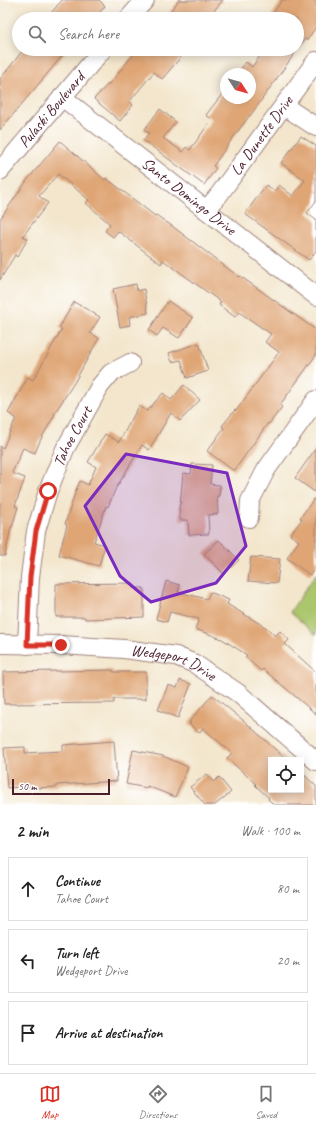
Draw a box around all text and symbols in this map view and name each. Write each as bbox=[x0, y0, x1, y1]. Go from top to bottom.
search box bbox=[12, 12, 304, 56]
icon: search bbox=[26, 23, 48, 45]
text: Search here bbox=[58, 25, 119, 44]
street label: Pulaski Boulevard bbox=[14, 66, 91, 152]
north arrow bbox=[220, 68, 256, 104]
street label: La Dunette Drive bbox=[226, 90, 298, 179]
street label: Santo Domingo Drive bbox=[138, 153, 241, 241]
street label: Tahoe Court bbox=[49, 401, 97, 470]
route start bbox=[39, 482, 57, 500]
route end bbox=[52, 636, 70, 654]
street label: Wedgeport Drive bbox=[130, 640, 222, 686]
map controls bbox=[268, 757, 304, 793]
button: locate bbox=[268, 757, 304, 793]
scale bar bbox=[12, 777, 110, 796]
text: 50 m bbox=[18, 779, 37, 793]
text: 2 min bbox=[16, 821, 49, 842]
text: Walk · 100 m bbox=[241, 823, 300, 839]
text: Continue bbox=[55, 872, 100, 891]
icon: ahead bbox=[17, 878, 39, 900]
text: 80 m bbox=[277, 881, 299, 897]
text: Tahoe Court bbox=[55, 891, 108, 907]
text: Turn left bbox=[55, 944, 98, 963]
icon: left bbox=[17, 950, 39, 972]
text: 20 m bbox=[277, 953, 299, 969]
text: Wedgeport Drive bbox=[55, 963, 128, 979]
icon: arrive bbox=[17, 1022, 39, 1044]
text: Arrive at destination bbox=[55, 1024, 162, 1043]
tab: Map bbox=[39, 1083, 61, 1121]
tab: Directions bbox=[139, 1083, 177, 1121]
tab: Saved bbox=[255, 1083, 277, 1121]

